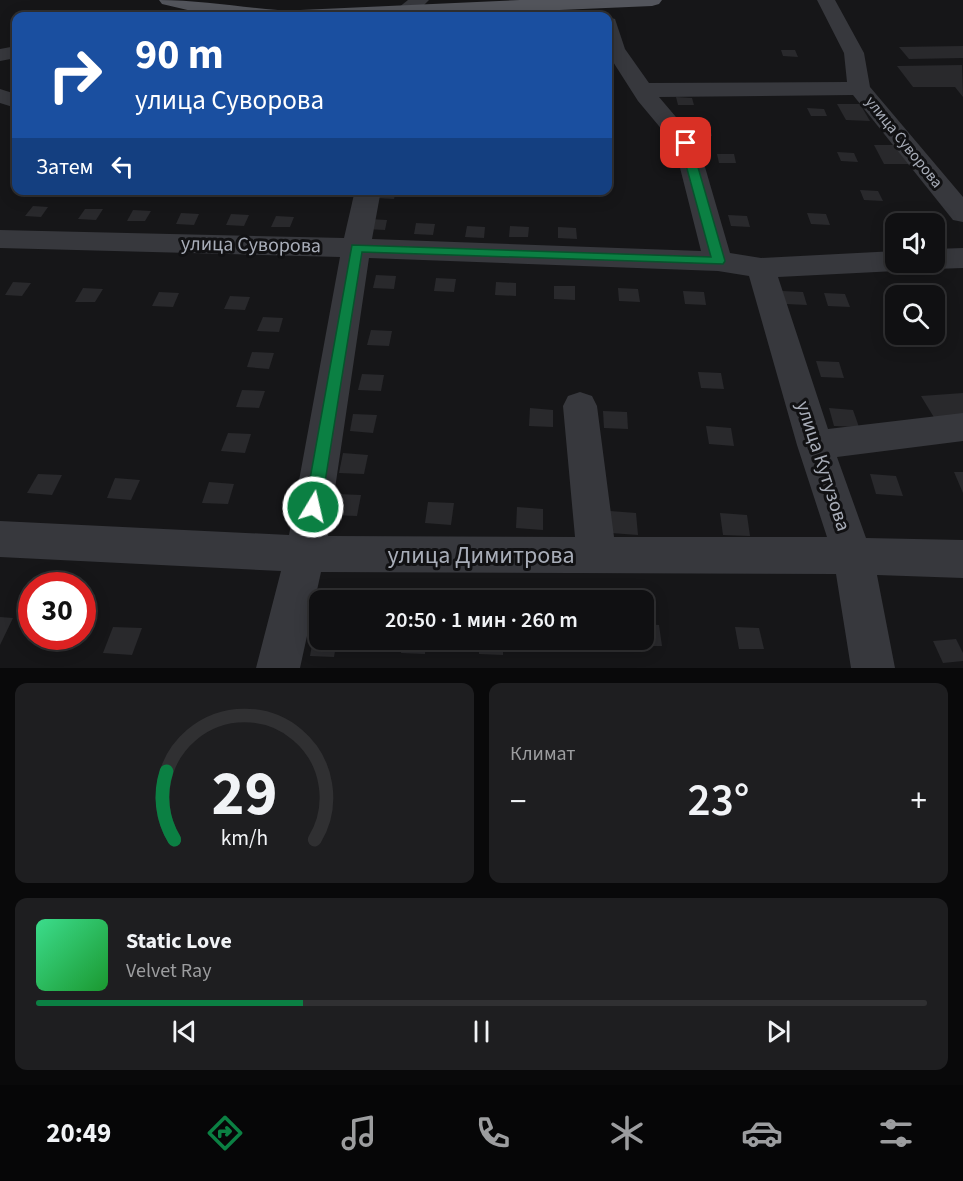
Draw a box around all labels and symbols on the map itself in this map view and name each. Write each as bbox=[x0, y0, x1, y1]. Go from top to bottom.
street label: улица Суворова bbox=[860, 92, 948, 192]
pin bbox=[660, 117, 711, 168]
street label: улица Суворова bbox=[181, 230, 321, 260]
street label: улица Кутузова bbox=[789, 397, 857, 535]
position arrow bbox=[281, 475, 345, 539]
street label: улица Димитрова bbox=[387, 538, 575, 573]
speed limit sign: 30 bbox=[18, 572, 96, 650]

